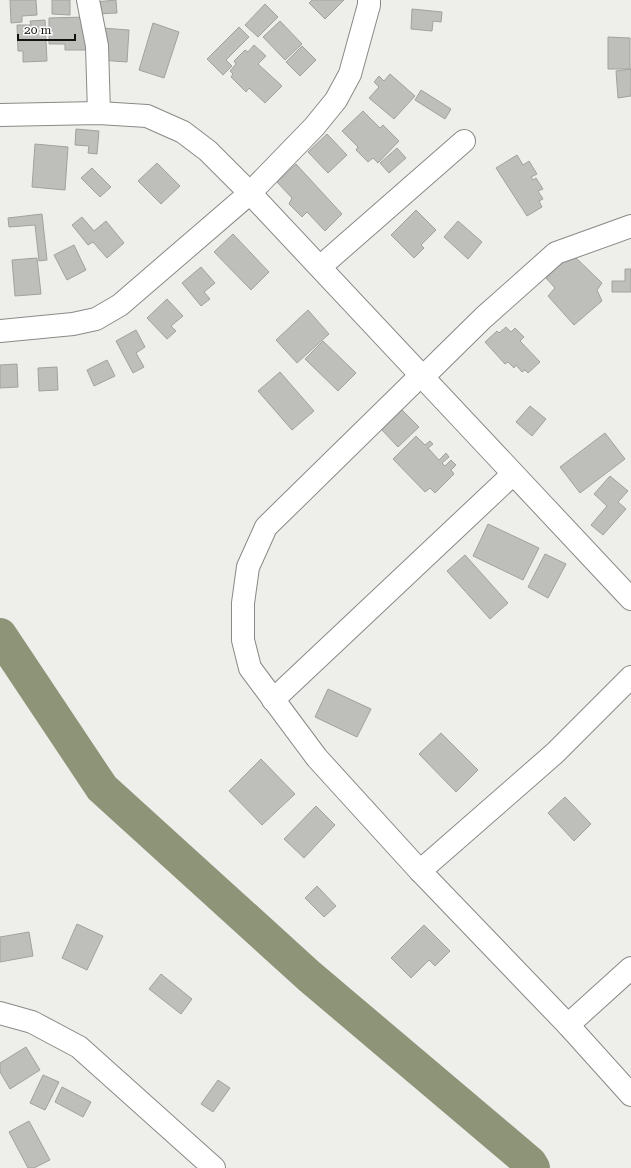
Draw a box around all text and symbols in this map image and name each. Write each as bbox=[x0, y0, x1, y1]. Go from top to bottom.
scale bar bbox=[18, 16, 75, 42]
text: 20 m bbox=[24, 23, 51, 37]

